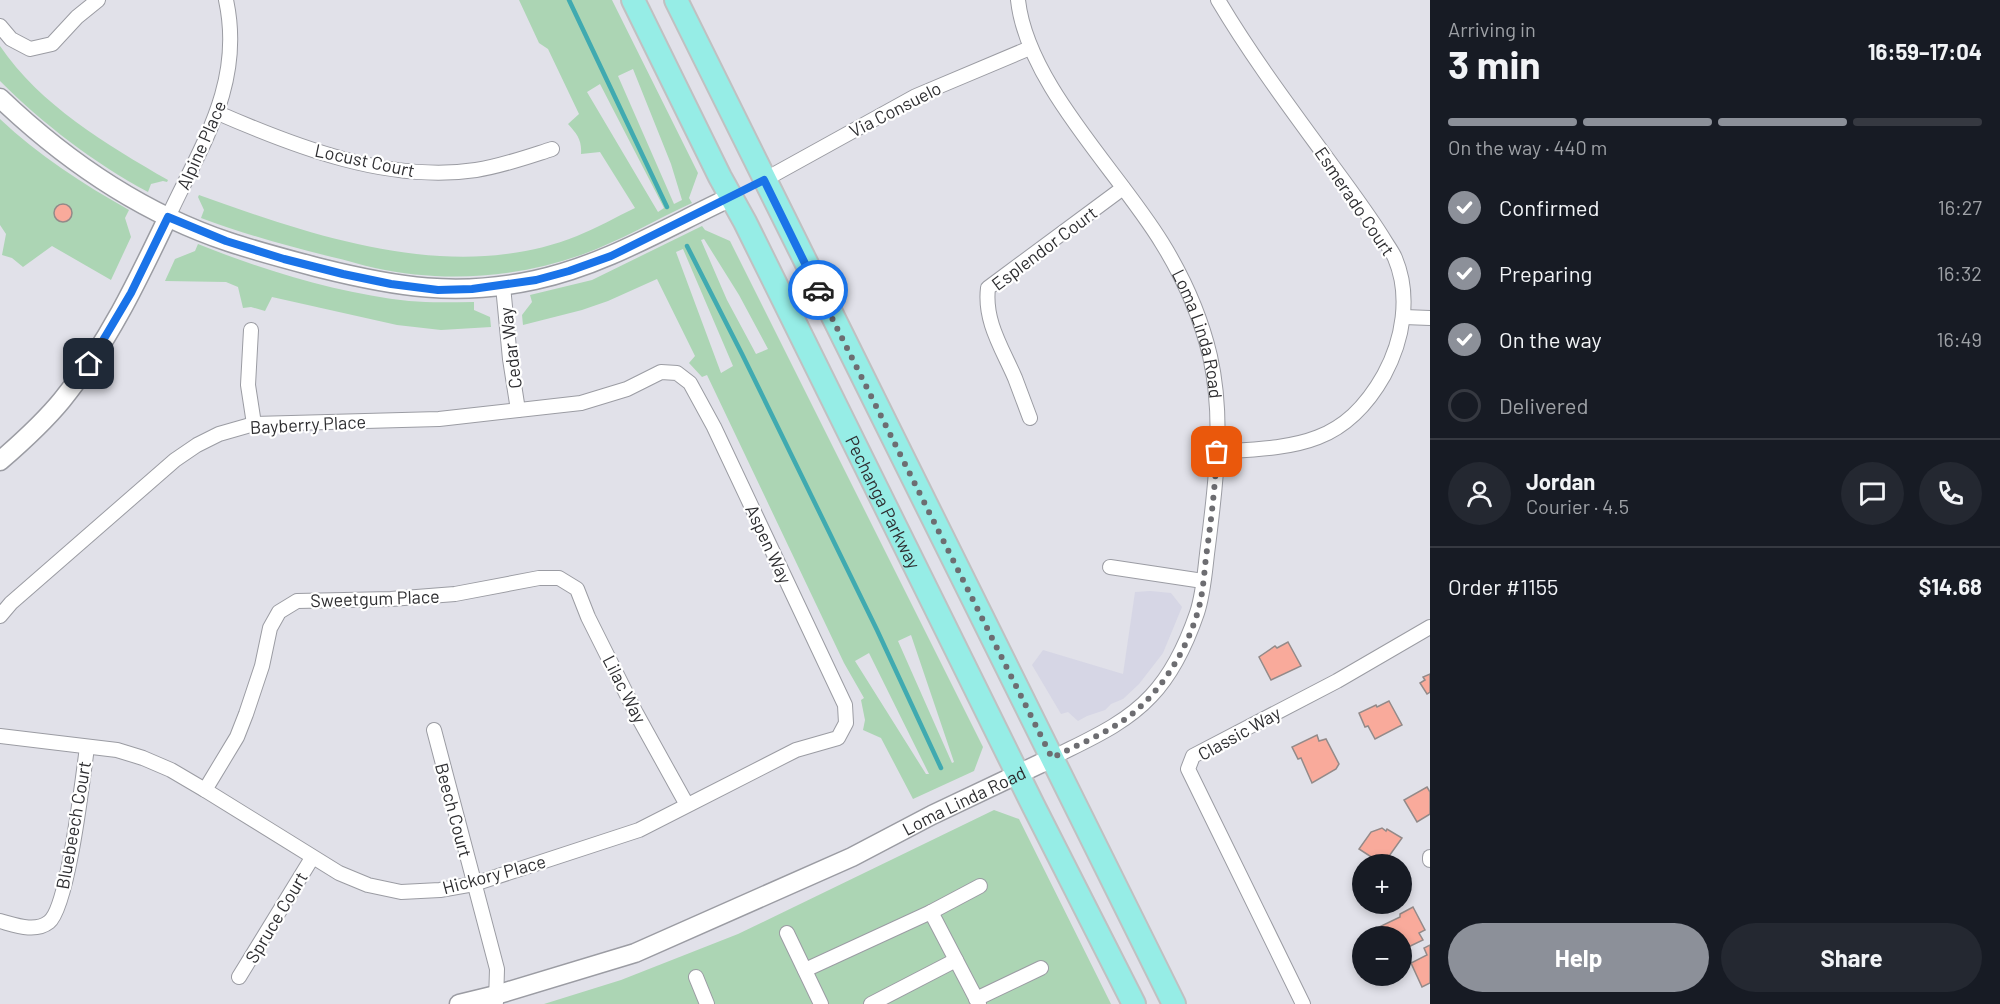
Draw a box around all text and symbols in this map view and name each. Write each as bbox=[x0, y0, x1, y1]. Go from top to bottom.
text: Arriving in bbox=[1448, 17, 1536, 41]
text: 16:59–17:04 bbox=[1868, 38, 1982, 64]
text: 3 min bbox=[1448, 40, 1541, 87]
street label: Via Consuelo bbox=[845, 76, 945, 142]
street label: Alpine Place bbox=[172, 97, 230, 193]
text: On the way · 440 m bbox=[1448, 135, 1607, 159]
street label: Locust Court bbox=[313, 139, 417, 181]
street label: Esmerado Court bbox=[1310, 142, 1400, 260]
icon: check bbox=[1448, 191, 1481, 224]
text: Confirmed bbox=[1499, 194, 1599, 220]
text: 16:27 bbox=[1938, 195, 1982, 219]
street label: Esplendor Court bbox=[987, 201, 1101, 295]
icon: check bbox=[1448, 257, 1481, 290]
courier bbox=[788, 260, 848, 320]
text: Preparing bbox=[1499, 260, 1592, 286]
text: 16:32 bbox=[1937, 261, 1982, 285]
street label: Loma Linda Road bbox=[1168, 265, 1227, 399]
icon: car bbox=[802, 274, 835, 307]
street label: Cedar Way bbox=[494, 306, 526, 390]
icon: check bbox=[1448, 323, 1481, 356]
text: On the way bbox=[1499, 326, 1602, 352]
text: 16:49 bbox=[1936, 327, 1982, 351]
pin bbox=[63, 338, 114, 389]
icon: home bbox=[72, 347, 105, 380]
text: Delivered bbox=[1499, 392, 1588, 418]
street label: Bayberry Place bbox=[249, 410, 367, 438]
pin bbox=[1191, 426, 1242, 477]
street label: Pechanga Parkway bbox=[841, 432, 926, 572]
icon: bag bbox=[1200, 435, 1233, 468]
button: person bbox=[1448, 462, 1511, 525]
button: chat bbox=[1841, 462, 1904, 525]
button: phone bbox=[1919, 462, 1982, 525]
text: Jordan bbox=[1526, 468, 1595, 494]
text: Courier · 4.5 bbox=[1526, 494, 1629, 518]
street label: Aspen Way bbox=[741, 501, 797, 587]
text: Order #1155 bbox=[1448, 573, 1558, 599]
text: $14.68 bbox=[1919, 573, 1982, 599]
street label: Sweetgum Place bbox=[310, 585, 440, 611]
street label: Lilac Way bbox=[599, 651, 651, 727]
street label: Classic Way bbox=[1194, 701, 1284, 765]
street label: Bluebeech Court bbox=[51, 759, 95, 891]
street label: Beech Court bbox=[431, 760, 477, 860]
street label: Loma Linda Road bbox=[898, 761, 1029, 840]
street label: Hickory Place bbox=[440, 850, 548, 898]
map controls bbox=[1352, 854, 1412, 986]
button: + bbox=[1352, 854, 1412, 914]
street label: Spruce Court bbox=[240, 867, 312, 967]
button: Help bbox=[1448, 923, 1709, 992]
button: Share bbox=[1721, 923, 1982, 992]
button: − bbox=[1352, 926, 1412, 986]

